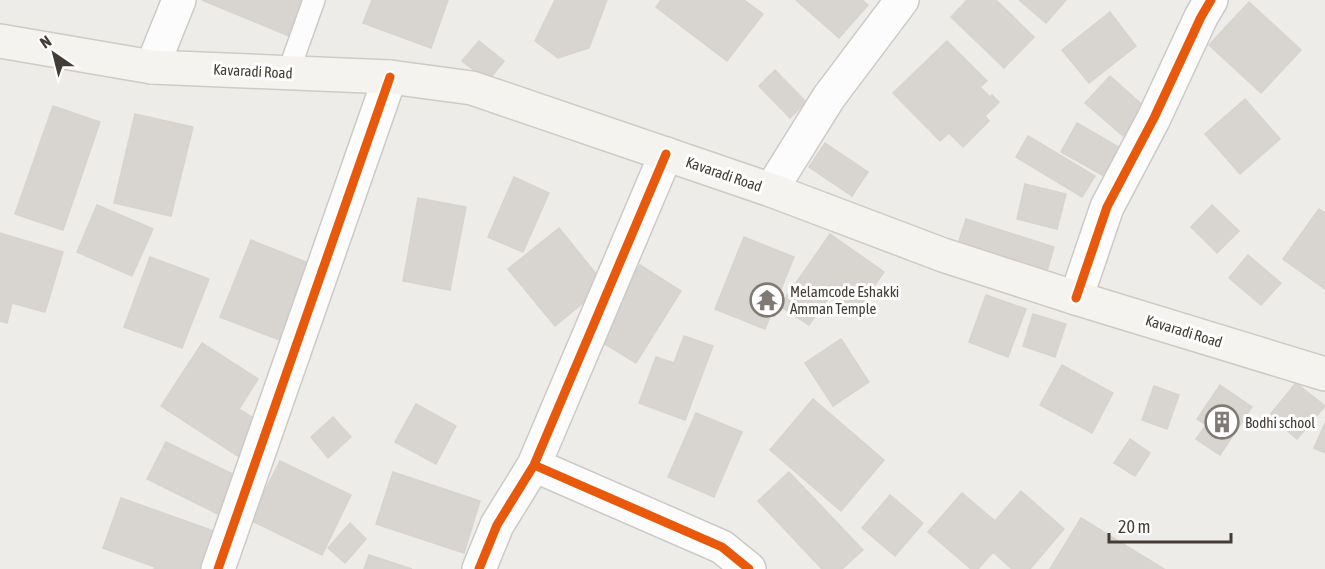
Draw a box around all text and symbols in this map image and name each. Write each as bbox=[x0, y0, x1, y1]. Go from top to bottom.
north arrow bbox=[24, 24, 84, 84]
text: N bbox=[36, 32, 54, 52]
street label: Kavaradi Road bbox=[213, 60, 293, 82]
street label: Kavaradi Road bbox=[684, 153, 764, 195]
temple icon: Melamcode Eshakki Amman Temple bbox=[749, 282, 785, 318]
place label: Melamcode Eshakki Amman Temple bbox=[790, 283, 899, 317]
street label: Kavaradi Road bbox=[1144, 311, 1224, 351]
building icon: Bodhi school bbox=[1204, 404, 1240, 440]
place label: Bodhi school bbox=[1245, 414, 1315, 431]
scale bar bbox=[1109, 506, 1230, 544]
text: 20 m bbox=[1118, 516, 1150, 537]

